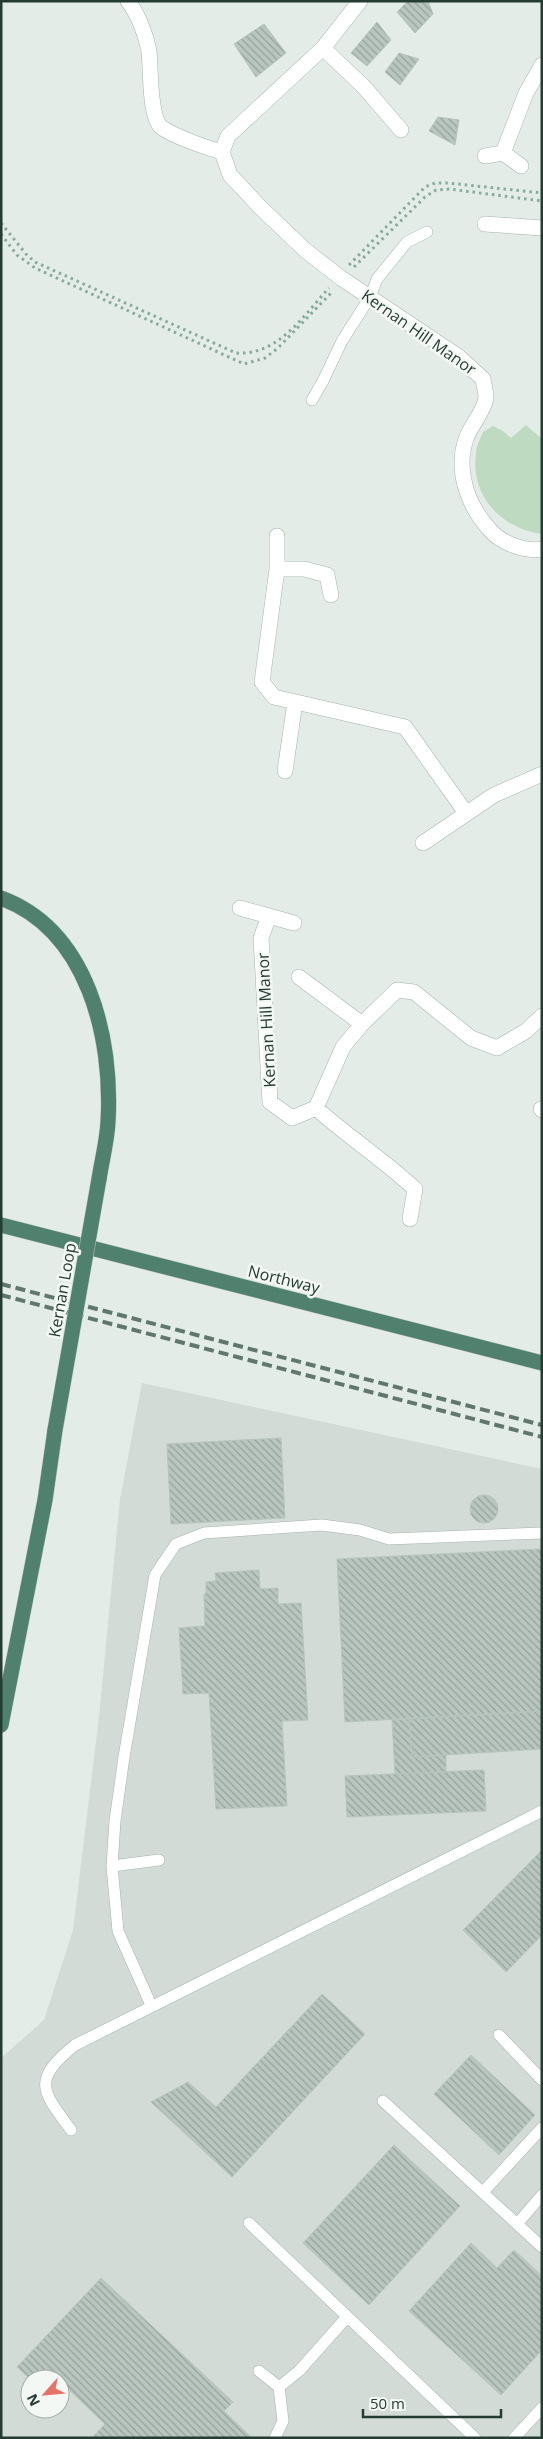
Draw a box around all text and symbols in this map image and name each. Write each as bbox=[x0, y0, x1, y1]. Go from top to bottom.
street label: Kernan Hill Manor bbox=[357, 284, 481, 380]
street label: Kernan Hill Manor bbox=[251, 951, 281, 1088]
street label: Kernan Loop bbox=[43, 1241, 81, 1339]
street label: Northway bbox=[246, 1259, 323, 1299]
north arrow bbox=[20, 2369, 70, 2419]
scale bar bbox=[363, 2386, 500, 2418]
text: N bbox=[22, 2391, 44, 2410]
text: 50 m bbox=[370, 2393, 405, 2413]

